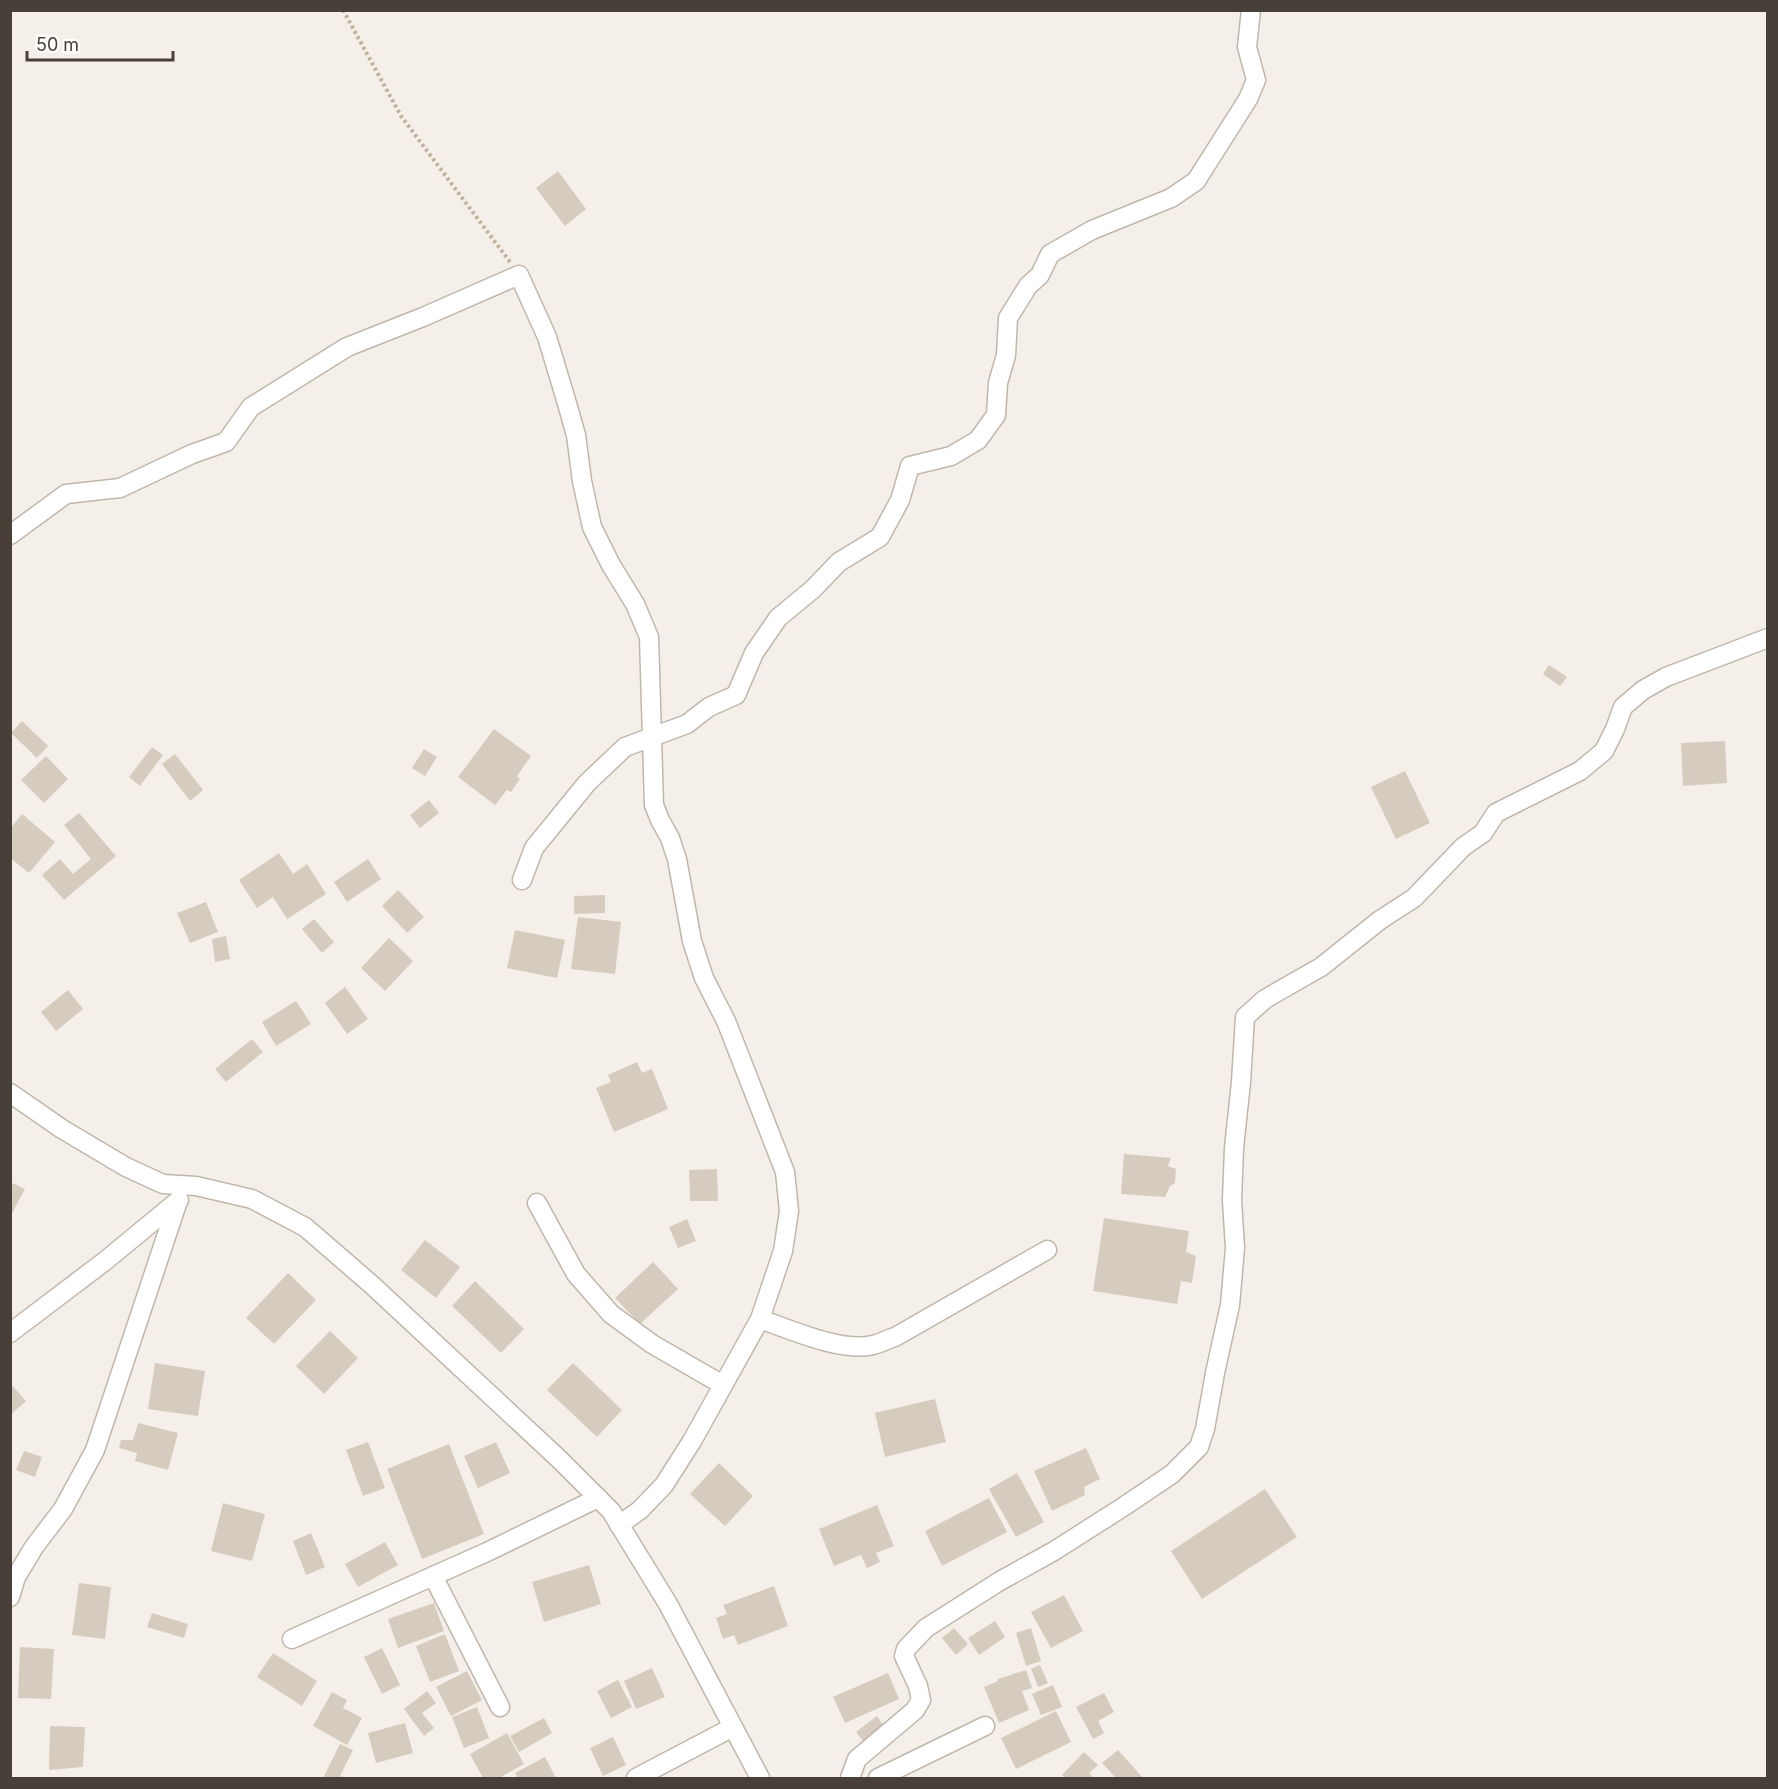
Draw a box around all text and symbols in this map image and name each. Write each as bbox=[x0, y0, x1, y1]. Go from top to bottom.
scale bar bbox=[27, 24, 172, 62]
text: 50 m bbox=[36, 34, 79, 55]

